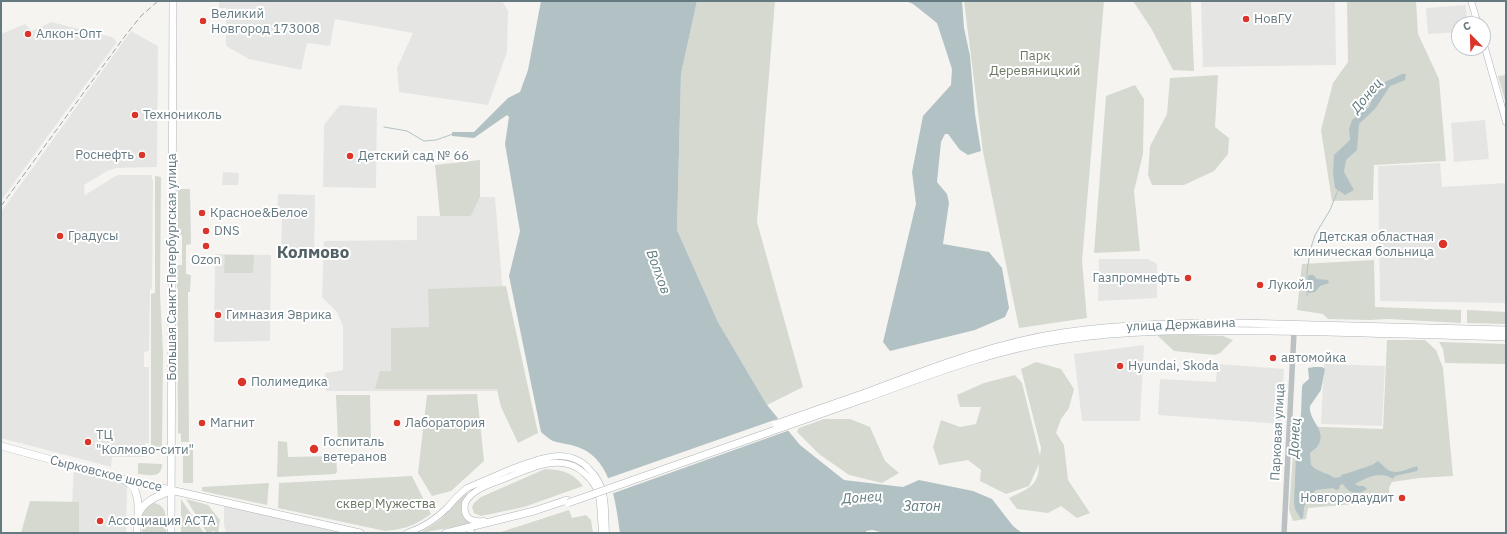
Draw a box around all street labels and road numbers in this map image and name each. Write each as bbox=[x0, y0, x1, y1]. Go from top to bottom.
street label: Большая Санкт-Петербургская улица bbox=[164, 153, 180, 381]
street label: улица Державина bbox=[1126, 315, 1236, 335]
street label: Парковая улица bbox=[1268, 383, 1288, 481]
street label: Сырковское шоссе bbox=[48, 452, 164, 496]

